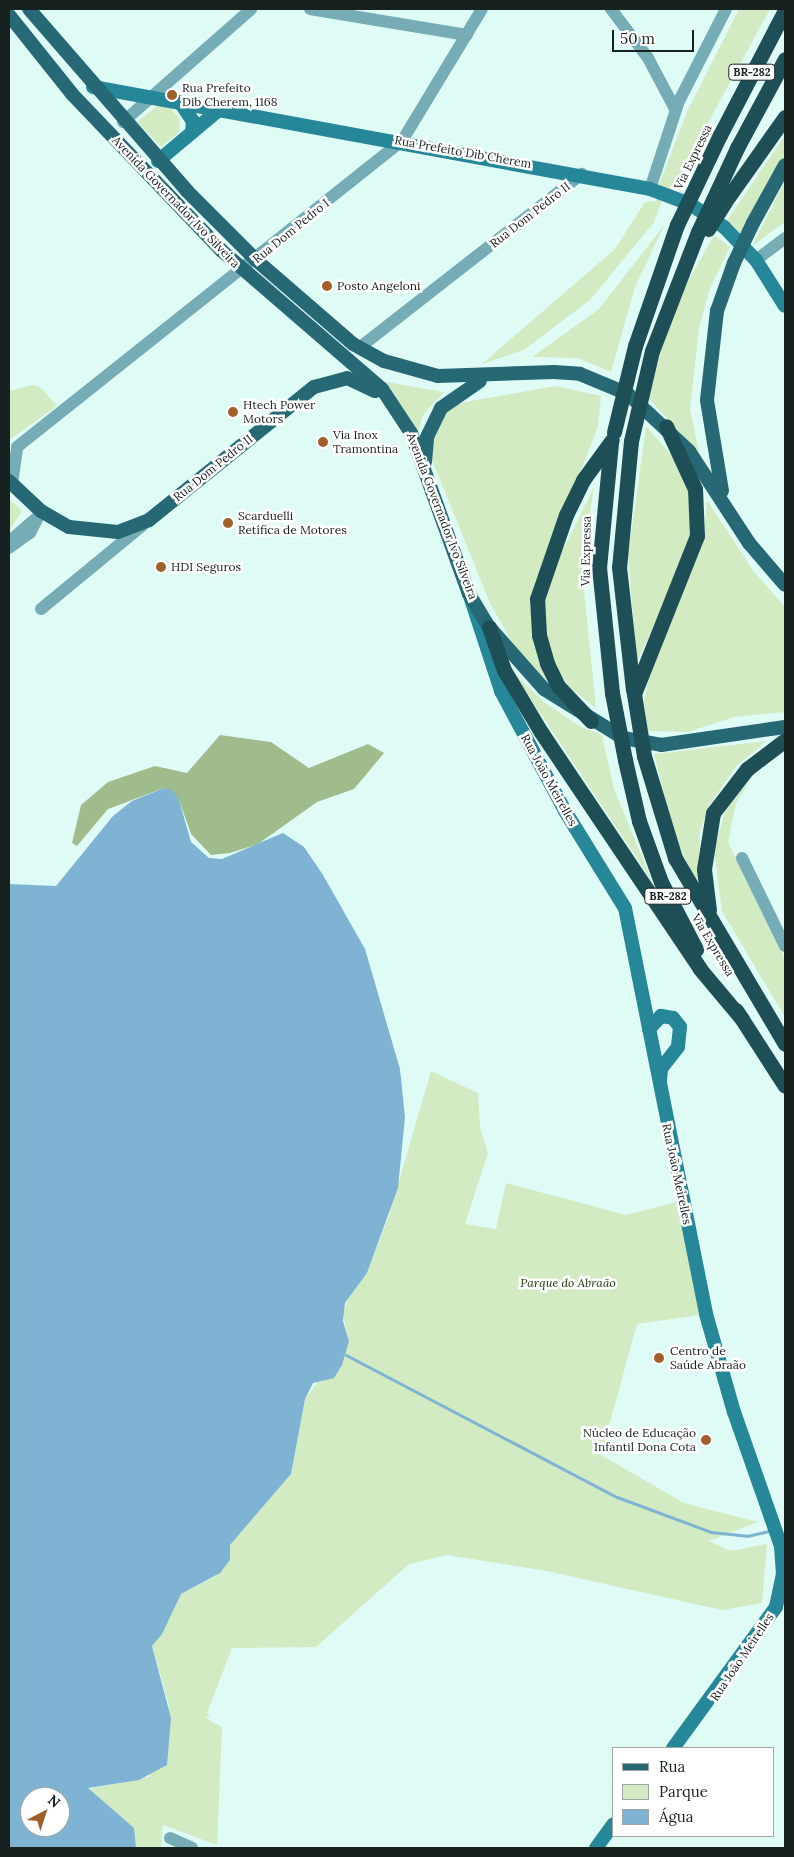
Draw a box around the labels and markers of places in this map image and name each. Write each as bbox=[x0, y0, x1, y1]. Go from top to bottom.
place label: Rua Prefeito Dib Cherem, 1168 bbox=[182, 81, 277, 109]
marker: Rua Prefeito Dib Cherem, 1168 bbox=[166, 89, 178, 101]
place label: Posto Angeloni bbox=[337, 279, 420, 293]
marker: Posto Angeloni bbox=[321, 280, 333, 292]
place label: Htech Power Motors bbox=[243, 398, 315, 426]
marker: Htech Power Motors bbox=[227, 406, 239, 418]
place label: Via Inox Tramontina bbox=[333, 428, 398, 456]
marker: Via Inox Tramontina bbox=[317, 436, 329, 448]
place label: Scarduelli Retífica de Motores bbox=[238, 509, 347, 537]
marker: Scarduelli Retífica de Motores bbox=[222, 517, 234, 529]
place label: HDI Seguros bbox=[171, 560, 241, 574]
marker: HDI Seguros bbox=[155, 561, 167, 573]
place label: Centro de Saúde Abraão bbox=[670, 1344, 746, 1372]
marker: Centro de Saúde Abraão bbox=[652, 1351, 666, 1365]
place label: Núcleo de Educação Infantil Dona Cota bbox=[583, 1426, 696, 1454]
marker: Núcleo de Educação Infantil Dona Cota bbox=[700, 1434, 712, 1446]

